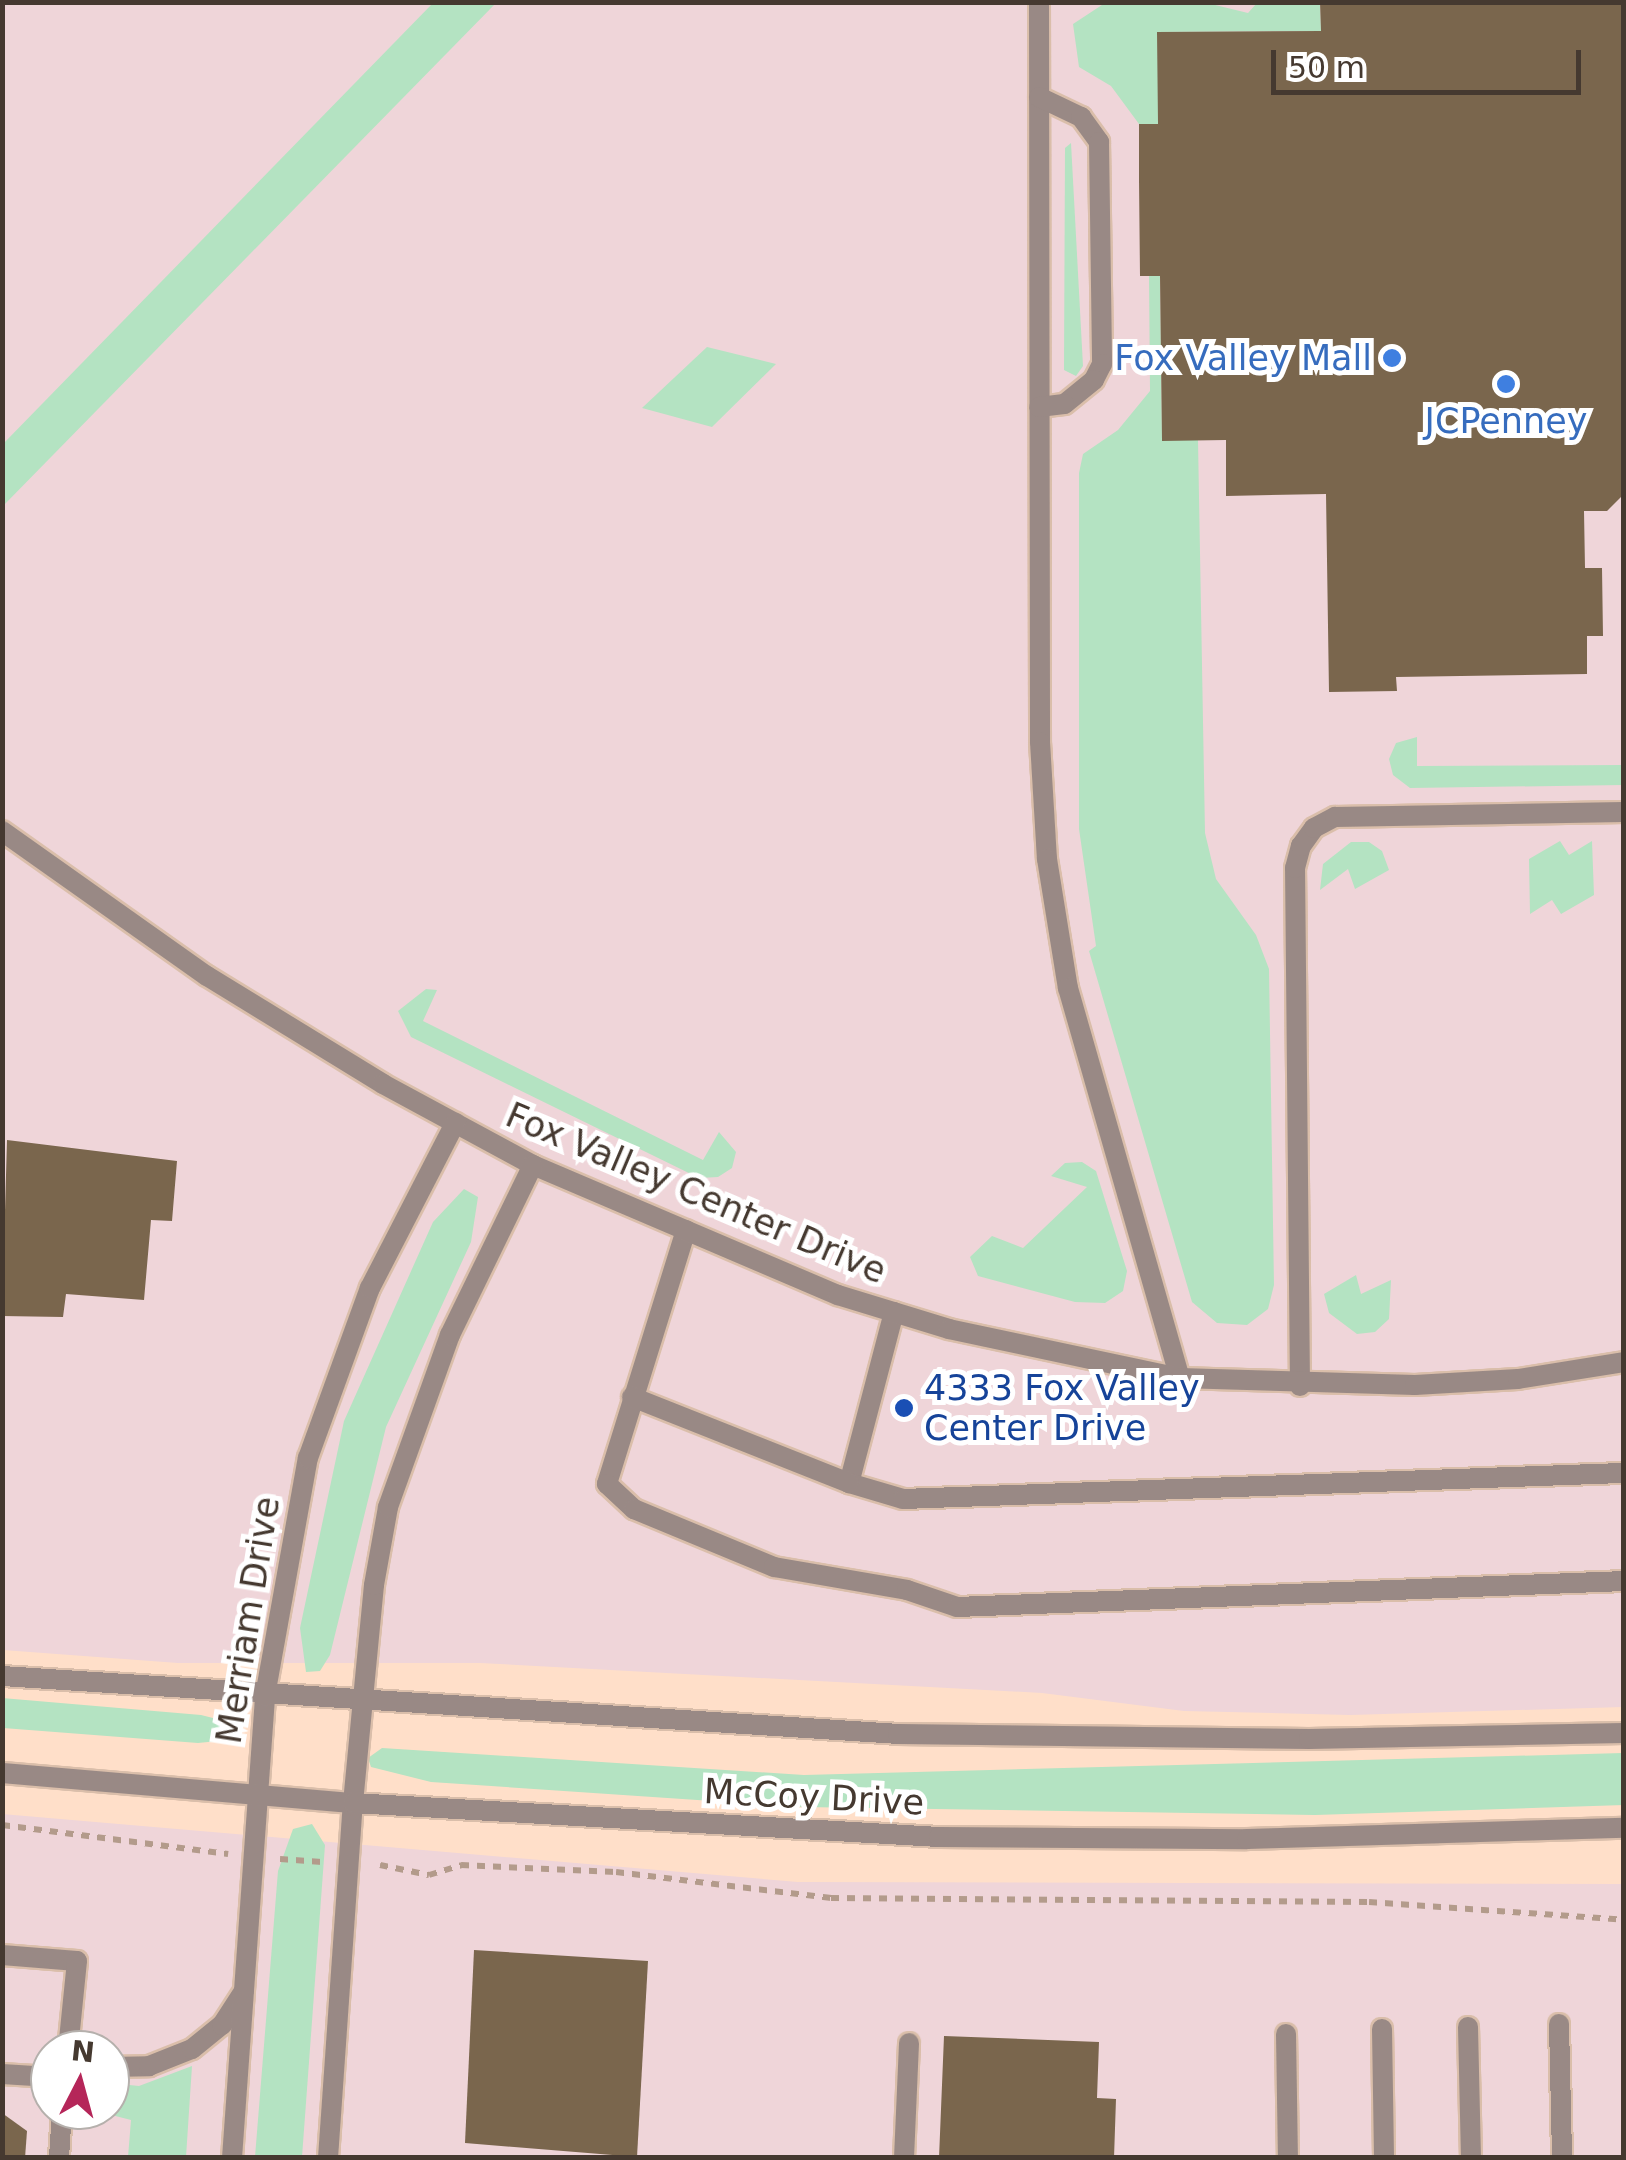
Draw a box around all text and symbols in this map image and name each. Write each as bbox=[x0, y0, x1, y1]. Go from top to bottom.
scale bar bbox=[1276, 30, 1586, 92]
text: 50 m bbox=[1288, 50, 1365, 85]
place label: Fox Valley Mall bbox=[1114, 337, 1372, 379]
marker: Fox Valley Mall bbox=[1381, 347, 1403, 369]
marker: JCPenney bbox=[1495, 373, 1517, 395]
place label: JCPenney bbox=[1425, 400, 1587, 442]
street label: Fox Valley Center Drive bbox=[500, 1094, 892, 1292]
place label: 4333 Fox Valley Center Drive bbox=[924, 1367, 1200, 1449]
marker: 4333 Fox Valley Center Drive bbox=[893, 1397, 915, 1419]
street label: Merriam Drive bbox=[208, 1493, 288, 1747]
street label: McCoy Drive bbox=[703, 1770, 925, 1824]
north arrow bbox=[30, 2030, 130, 2130]
text: N bbox=[70, 2034, 96, 2069]

